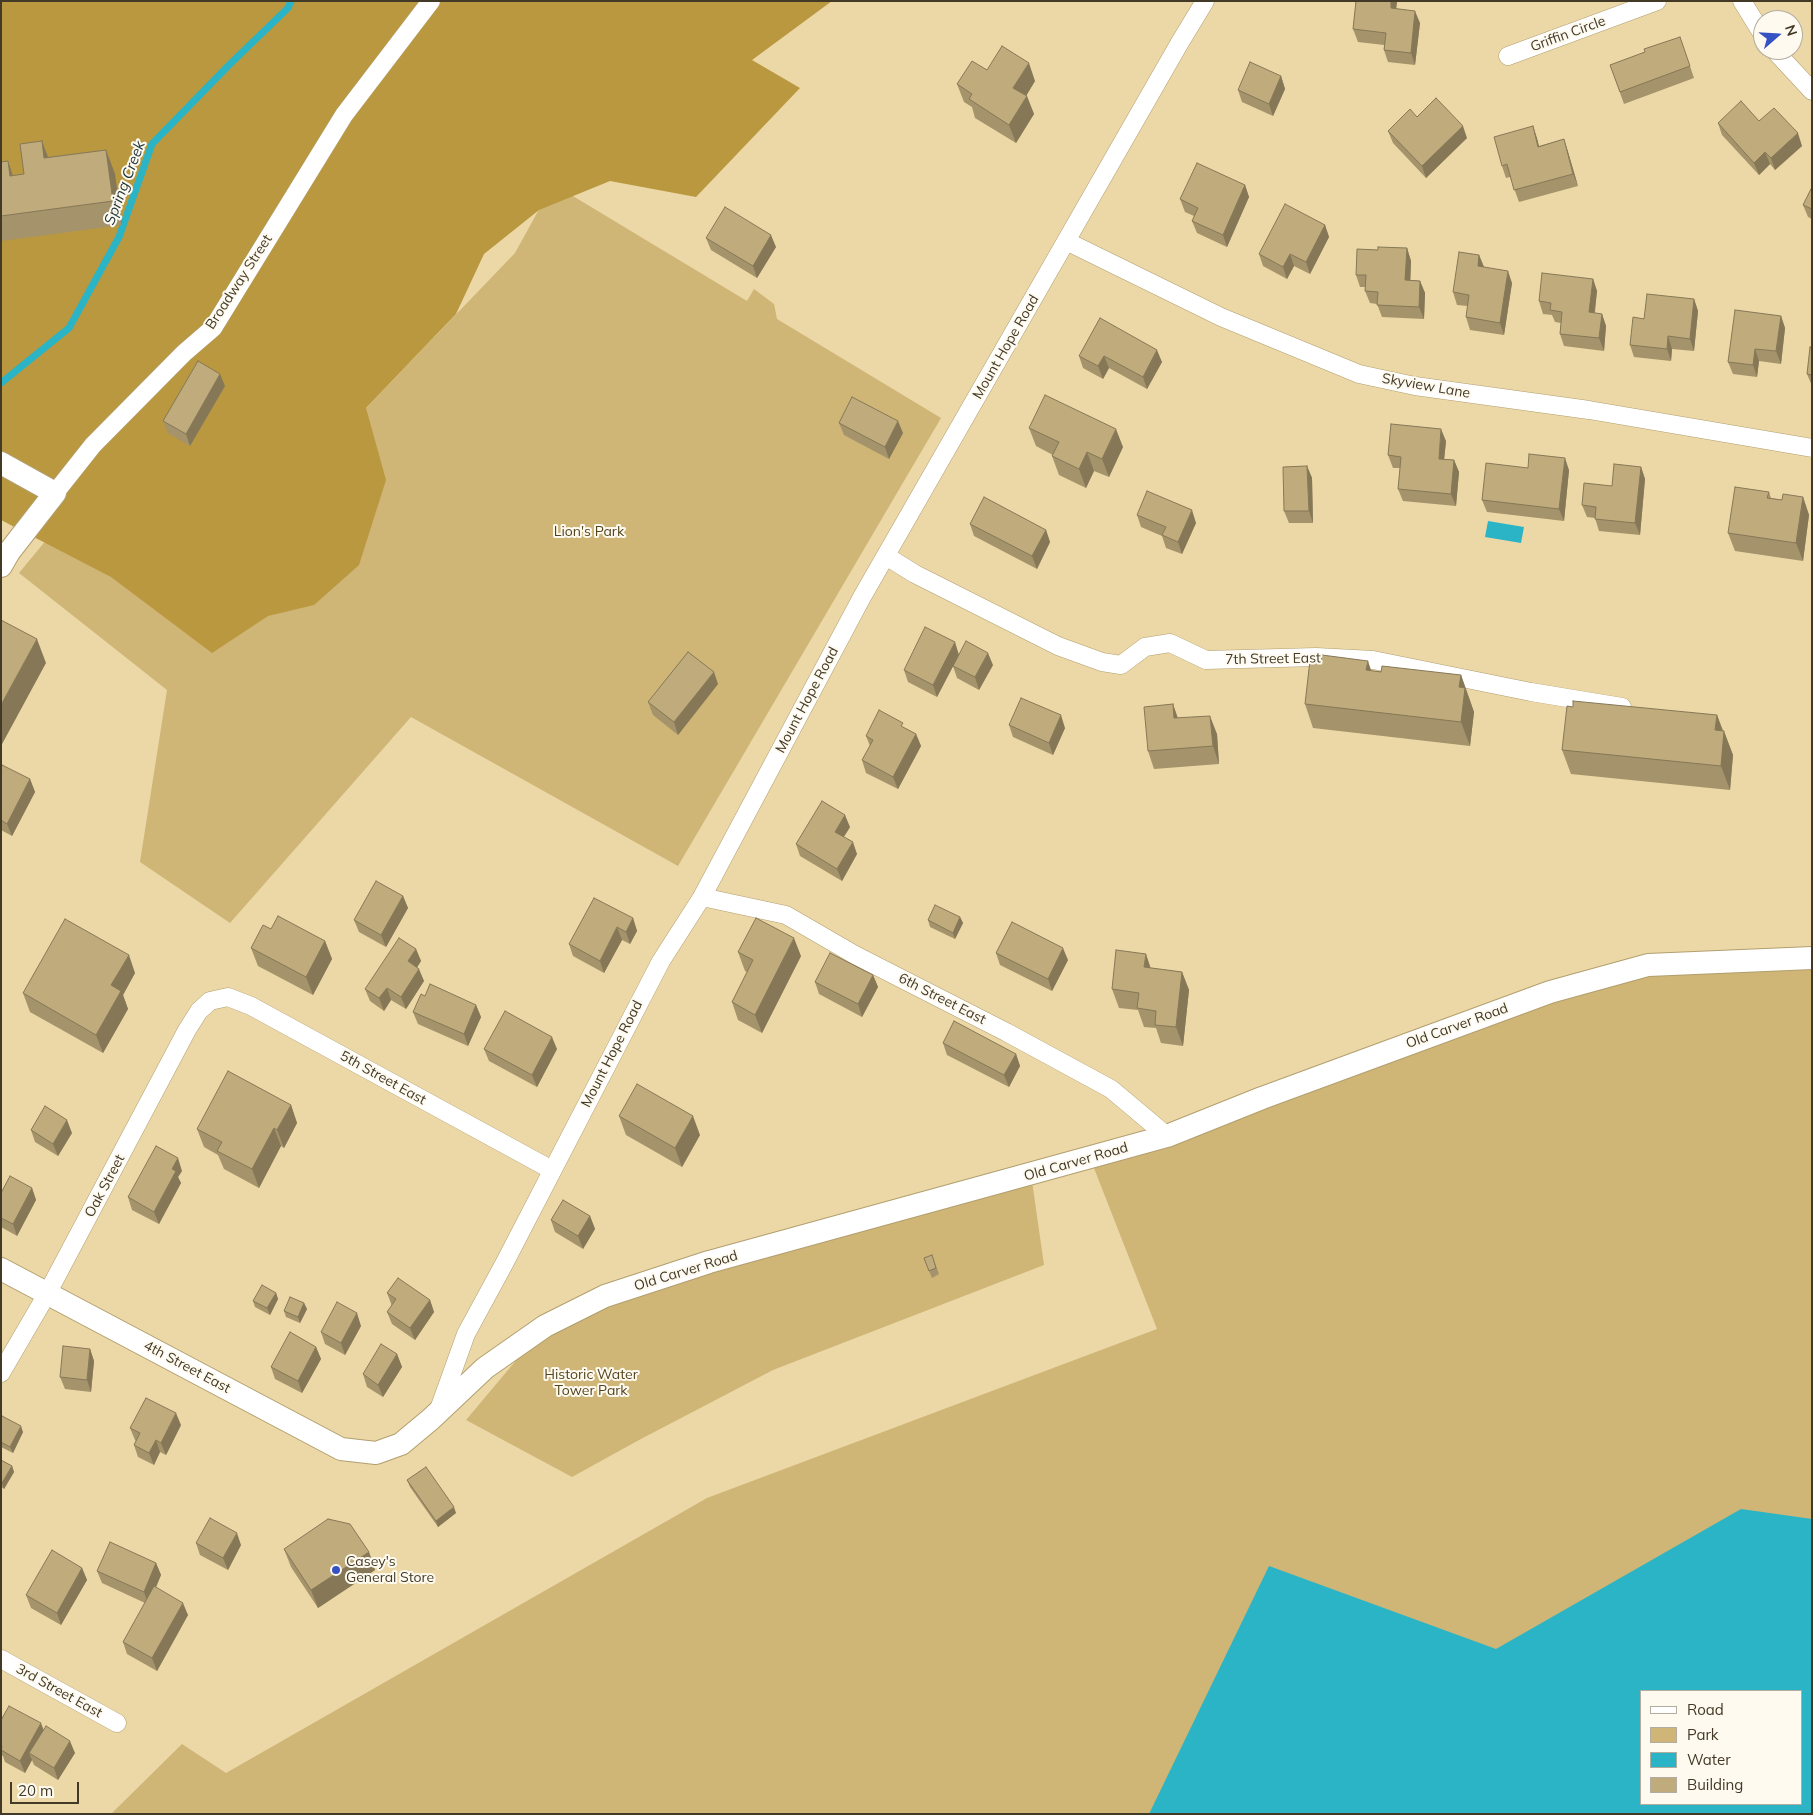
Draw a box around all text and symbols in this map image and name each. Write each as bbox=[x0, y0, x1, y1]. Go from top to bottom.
north arrow bbox=[1753, 10, 1803, 60]
street label: Griffin Circle bbox=[1528, 13, 1608, 55]
text: N bbox=[1781, 23, 1801, 38]
water label: Spring Creek bbox=[101, 138, 149, 228]
street label: Broadway Street bbox=[202, 232, 276, 332]
street label: Mount Hope Road bbox=[969, 292, 1043, 402]
street label: Skyview Lane bbox=[1381, 370, 1471, 402]
park label: Lion's Park bbox=[554, 524, 624, 540]
street label: Mount Hope Road bbox=[772, 644, 842, 756]
street label: 7th Street East bbox=[1225, 650, 1321, 668]
street label: 6th Street East bbox=[895, 970, 989, 1028]
street label: Mount Hope Road bbox=[578, 998, 646, 1110]
street label: Old Carver Road bbox=[1404, 1000, 1510, 1052]
street label: 5th Street East bbox=[337, 1047, 429, 1109]
street label: Old Carver Road bbox=[1022, 1139, 1130, 1185]
street label: Oak Street bbox=[81, 1152, 129, 1220]
street label: Old Carver Road bbox=[632, 1247, 740, 1295]
street label: 4th Street East bbox=[141, 1337, 233, 1397]
park label: Historic Water Tower Park bbox=[544, 1367, 638, 1400]
place label: Casey's General Store bbox=[346, 1554, 434, 1586]
marker: Casey's General Store bbox=[330, 1564, 342, 1576]
street label: 3rd Street East bbox=[13, 1660, 105, 1722]
legend bbox=[1640, 1690, 1803, 1805]
text: Road bbox=[1687, 1700, 1724, 1719]
text: Park bbox=[1687, 1725, 1719, 1744]
text: Water bbox=[1687, 1750, 1731, 1769]
scale bar bbox=[12, 1772, 81, 1804]
text: Building bbox=[1687, 1775, 1743, 1794]
text: 20 m bbox=[18, 1781, 53, 1800]

